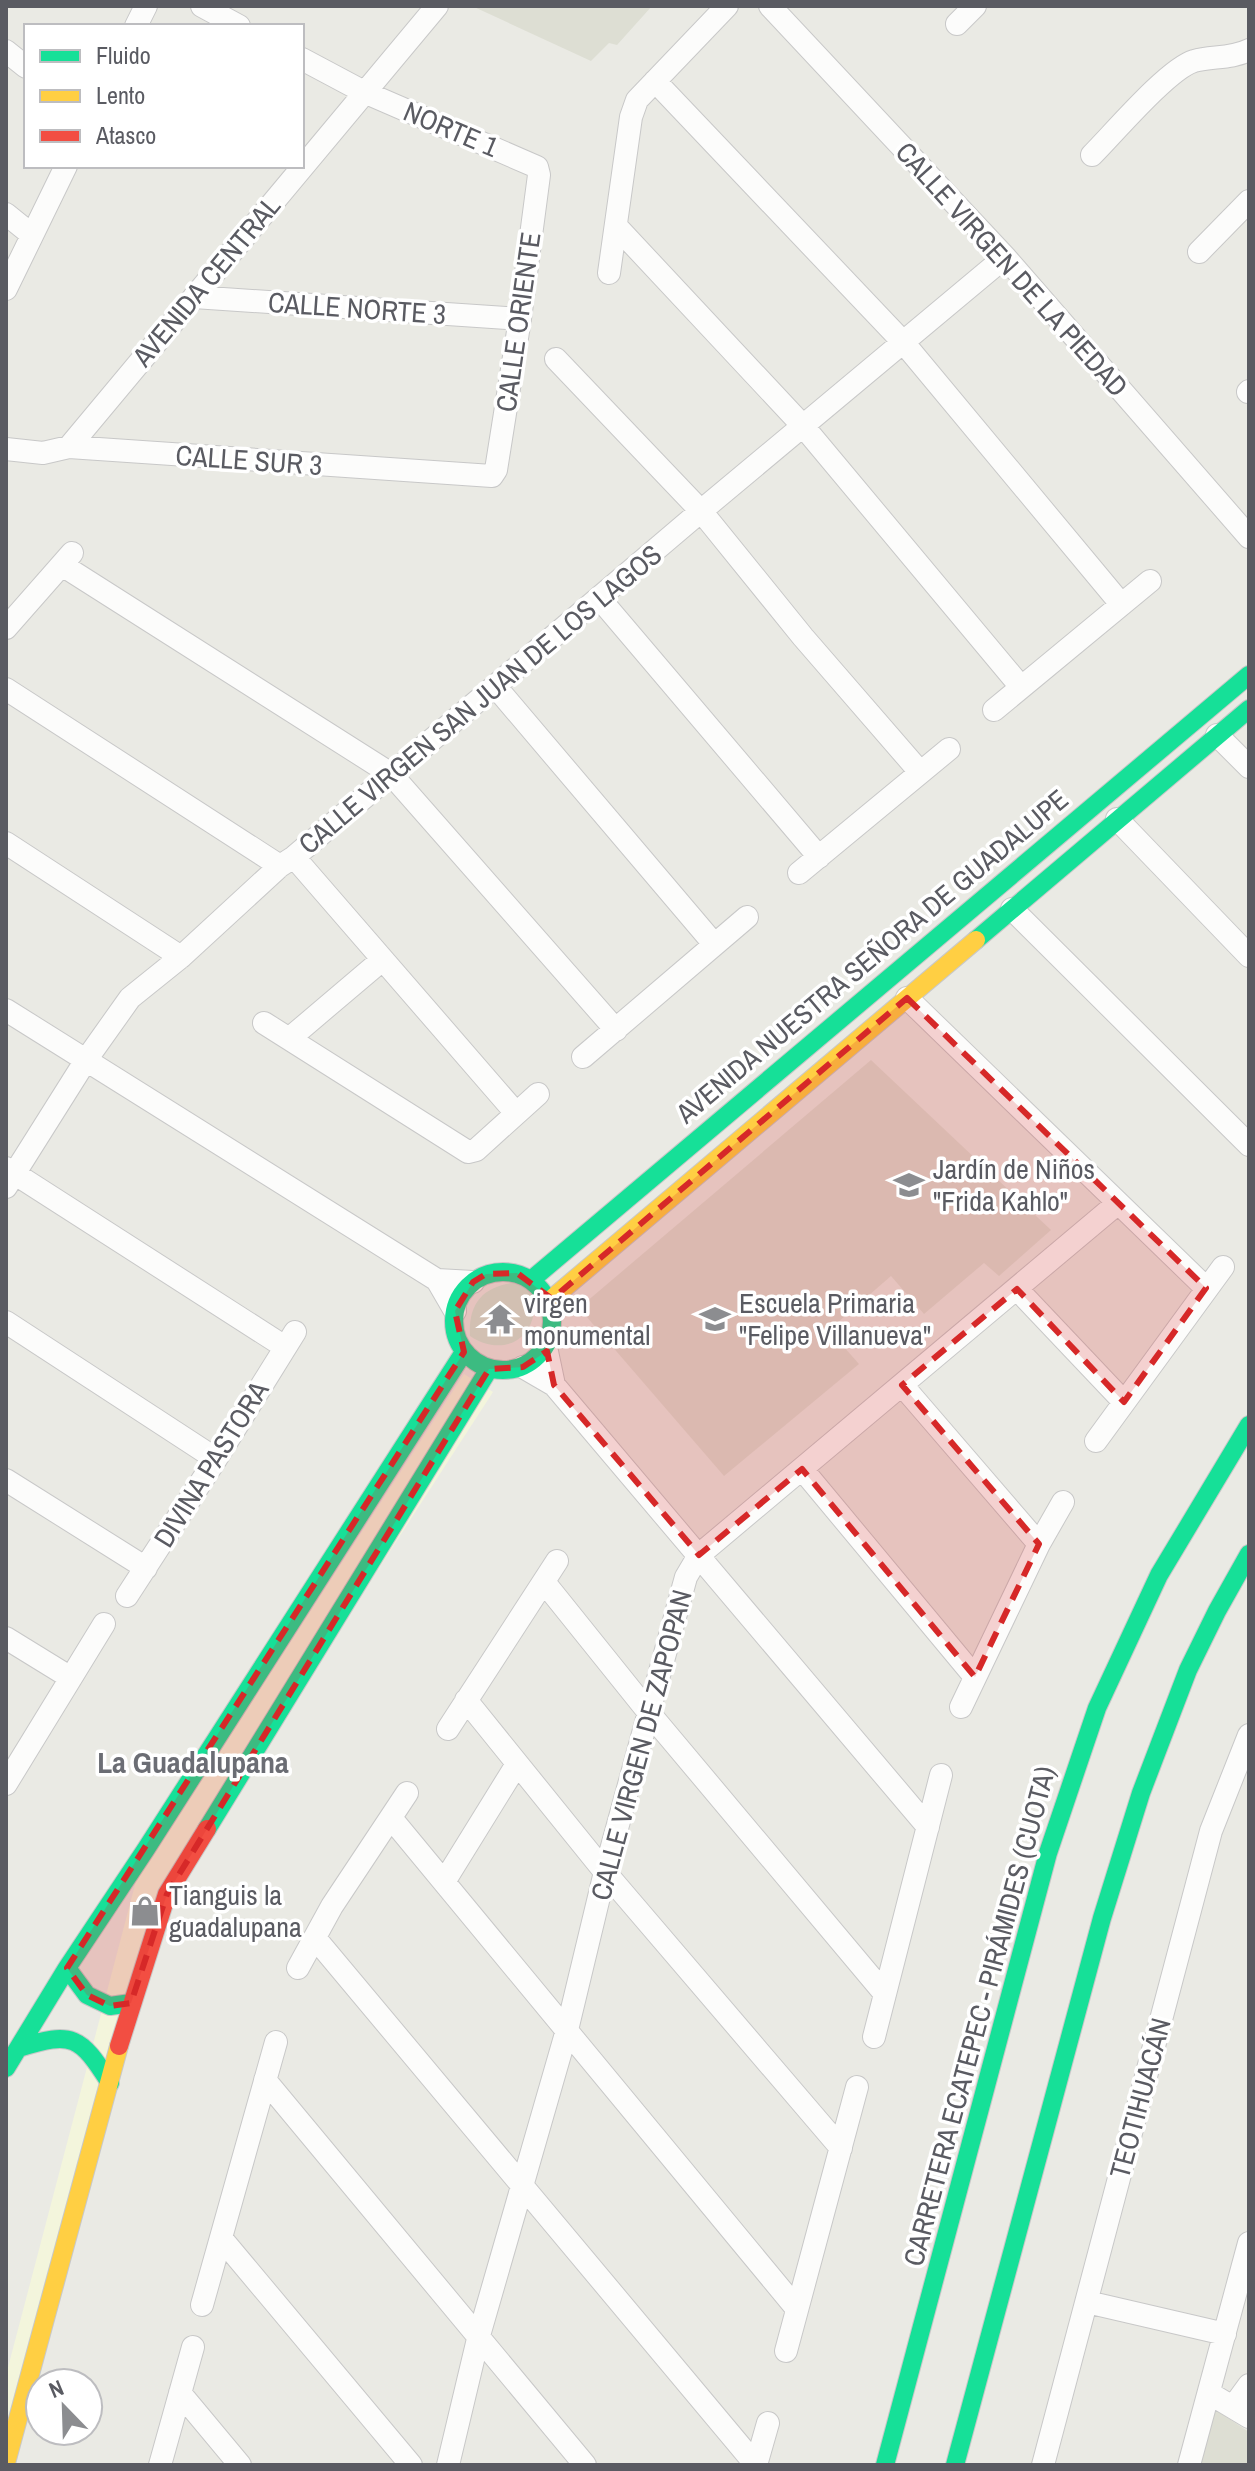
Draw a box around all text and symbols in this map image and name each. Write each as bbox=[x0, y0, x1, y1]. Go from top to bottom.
legend bbox=[24, 24, 304, 168]
text: Fluido bbox=[96, 39, 151, 71]
text: Lento bbox=[96, 79, 145, 111]
street label: NORTE 1 bbox=[398, 92, 504, 166]
text: Atasco bbox=[95, 119, 156, 151]
street label: CALLE VIRGEN DE LA PIEDAD bbox=[887, 133, 1137, 405]
street label: AVENIDA CENTRAL bbox=[123, 188, 289, 375]
street label: CALLE ORIENTE bbox=[487, 230, 549, 414]
street label: CALLE NORTE 3 bbox=[267, 283, 447, 333]
street label: CALLE SUR 3 bbox=[174, 436, 324, 484]
street label: CALLE VIRGEN SAN JUAN DE LOS LAGOS bbox=[290, 536, 670, 862]
street label: AVENIDA NUESTRA SEÑORA DE GUADALUPE bbox=[667, 780, 1076, 1132]
place label: Jardín de Niños "Frida Kahlo" bbox=[933, 1150, 1095, 1220]
school or university icon: Jardín de Niños "Frida Kahlo" bbox=[892, 1168, 926, 1202]
place label: virgen monumental bbox=[524, 1284, 650, 1354]
place label: Escuela Primaria "Felipe Villanueva" bbox=[739, 1284, 931, 1354]
temple icon: virgen monumental bbox=[483, 1302, 517, 1336]
school or university icon: Escuela Primaria "Felipe Villanueva" bbox=[698, 1302, 732, 1336]
street label: DIVINA PASTORA bbox=[145, 1373, 278, 1554]
street label: CALLE VIRGEN DE ZAPOPAN bbox=[581, 1586, 701, 1904]
district label: La Guadalupana bbox=[97, 1742, 289, 1782]
street label: CARRETERA ECATEPEC - PIRÁMIDES (CUOTA) bbox=[894, 1762, 1064, 2270]
place label: Tianguis la guadalupana bbox=[169, 1876, 302, 1946]
shop icon: Tianguis la guadalupana bbox=[128, 1894, 162, 1928]
street label: TEOTIHUACÁN bbox=[1100, 2014, 1180, 2182]
north arrow bbox=[24, 2367, 104, 2447]
text: N bbox=[44, 2372, 68, 2405]

